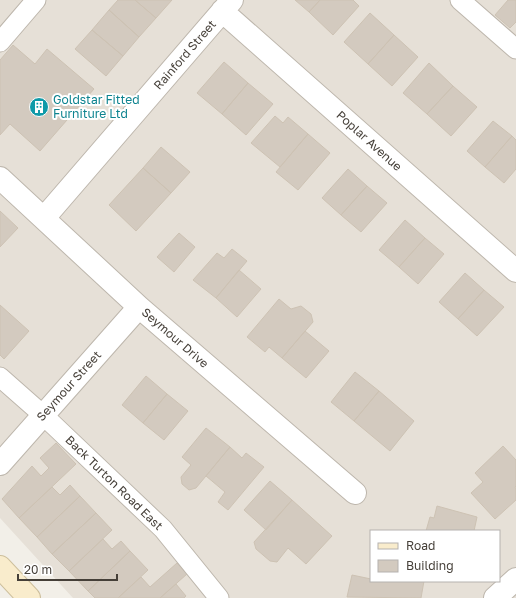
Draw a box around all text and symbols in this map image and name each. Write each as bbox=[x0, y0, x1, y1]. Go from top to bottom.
street label: Rainford Street bbox=[150, 17, 219, 93]
place label: Goldstar Fitted Furniture Ltd bbox=[53, 92, 140, 121]
building icon: Goldstar Fitted Furniture Ltd bbox=[28, 96, 50, 118]
street label: Poplar Avenue bbox=[333, 107, 405, 174]
street label: Seymour Drive bbox=[139, 305, 212, 371]
street label: Seymour Street bbox=[33, 347, 104, 424]
street label: Back Turton Road East bbox=[63, 432, 166, 533]
legend bbox=[370, 530, 500, 582]
text: Road bbox=[406, 538, 435, 553]
scale bar bbox=[18, 556, 117, 582]
text: Building bbox=[406, 558, 454, 573]
text: 20 m bbox=[24, 562, 52, 577]

